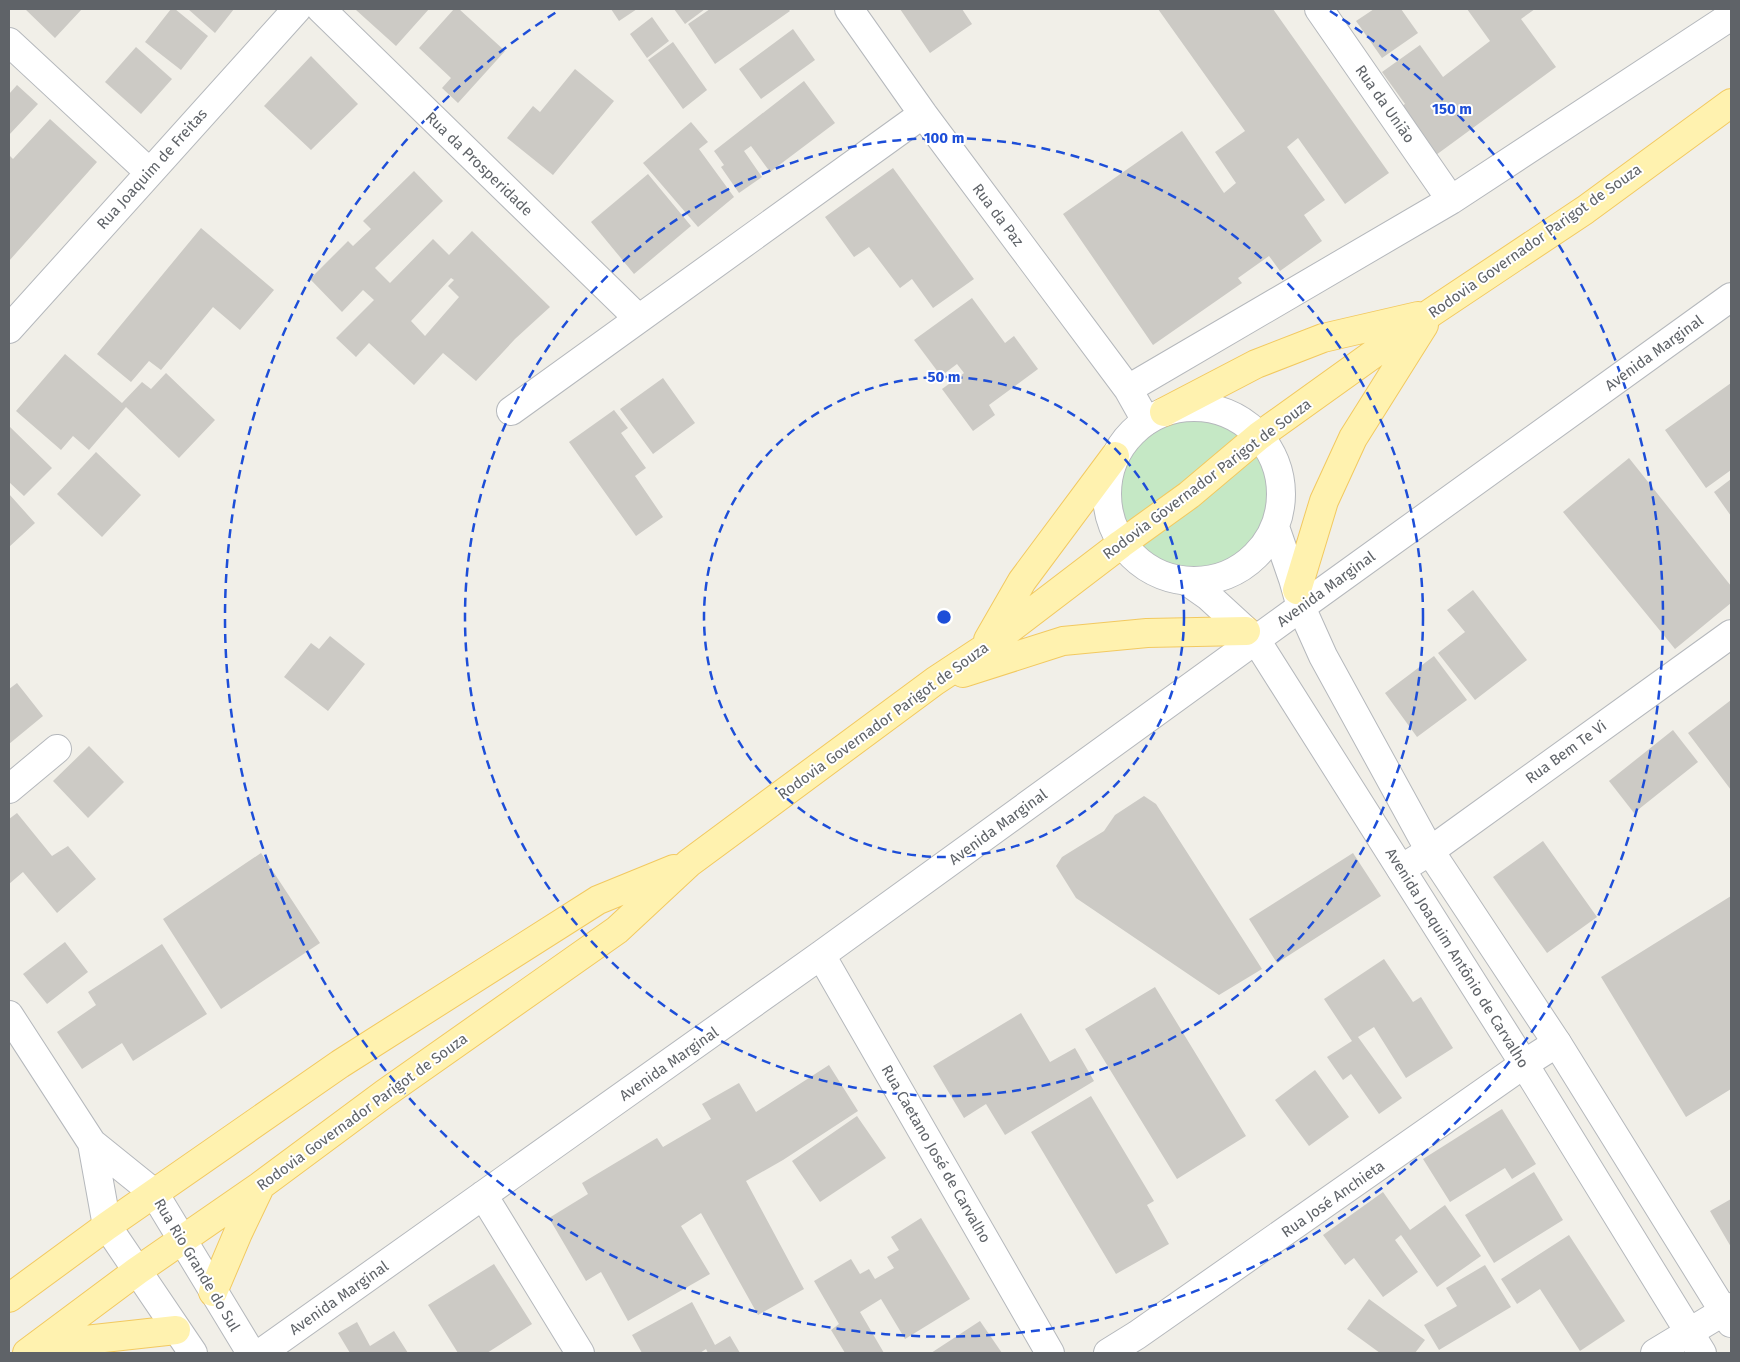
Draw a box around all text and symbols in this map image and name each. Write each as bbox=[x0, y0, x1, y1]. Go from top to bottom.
street label: Rua da União bbox=[1352, 62, 1418, 146]
text: 150 m bbox=[1432, 100, 1472, 118]
street label: Rua Joaquim de Freitas bbox=[93, 105, 211, 233]
street label: Rua da Prosperidade bbox=[422, 108, 536, 220]
text: 100 m bbox=[924, 129, 964, 147]
street label: Rodovia Governador Parigot de Souza bbox=[1425, 160, 1645, 322]
street label: Rua da Paz bbox=[969, 180, 1028, 250]
street label: Avenida Marginal bbox=[1601, 311, 1707, 395]
text: 50 m bbox=[927, 368, 961, 386]
street label: Rodovia Governador Parigot de Souza bbox=[1099, 395, 1315, 563]
street label: Avenida Marginal bbox=[1273, 547, 1379, 631]
centre of rings bbox=[935, 608, 953, 626]
street label: Rodovia Governador Parigot de Souza bbox=[774, 638, 992, 804]
street label: Rua Bem Te Vi bbox=[1522, 717, 1610, 787]
street label: Avenida Marginal bbox=[945, 785, 1051, 869]
street label: Avenida Joaquim Antônio de Carvalho bbox=[1382, 845, 1532, 1071]
street label: Avenida Marginal bbox=[616, 1023, 723, 1105]
street label: Rodovia Governador Parigot de Souza bbox=[253, 1029, 471, 1195]
street label: Rua Caetano José de Carvalho bbox=[878, 1062, 994, 1246]
street label: Rua José Anchieta bbox=[1278, 1157, 1388, 1241]
street label: Rua Rio Grande do Sul bbox=[150, 1195, 244, 1335]
street label: Avenida Marginal bbox=[286, 1257, 393, 1339]

